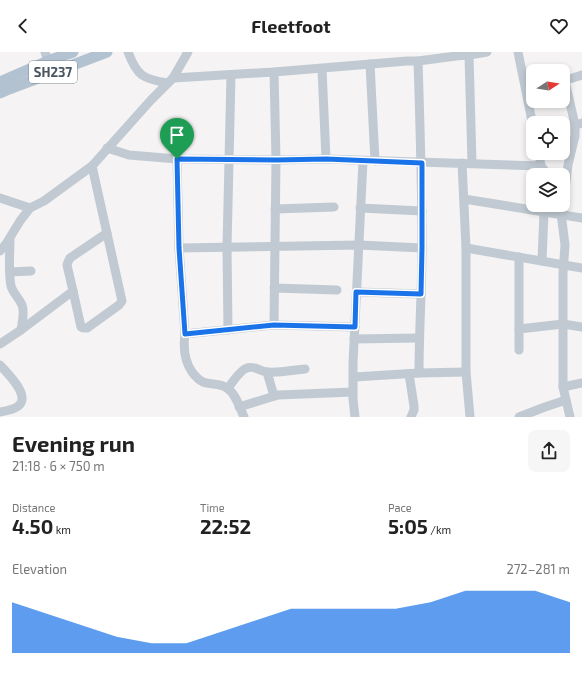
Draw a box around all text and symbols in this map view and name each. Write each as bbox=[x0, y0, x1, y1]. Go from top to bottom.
icon: back bbox=[12, 15, 34, 37]
text: Fleetfoot bbox=[251, 15, 331, 37]
icon: heart bbox=[548, 15, 570, 37]
road number: SH237 bbox=[29, 61, 77, 83]
north arrow bbox=[526, 64, 570, 108]
map controls bbox=[526, 64, 570, 212]
button: locate bbox=[526, 116, 570, 160]
pin bbox=[160, 118, 194, 159]
icon: arrive bbox=[166, 124, 188, 146]
button: layers bbox=[526, 168, 570, 212]
text: Evening run bbox=[12, 430, 135, 456]
button: share bbox=[528, 430, 570, 472]
text: 21:18 · 6 × 750 m bbox=[12, 458, 105, 474]
text: Distance bbox=[12, 501, 55, 514]
text: Time bbox=[200, 501, 225, 514]
text: Pace bbox=[388, 501, 412, 514]
text: 4.50 bbox=[12, 514, 53, 538]
text: 22:52 bbox=[200, 514, 251, 538]
text: 5:05 bbox=[388, 514, 428, 538]
text: km bbox=[53, 523, 71, 536]
text: /km bbox=[428, 523, 451, 536]
text: Elevation bbox=[12, 561, 67, 577]
text: 272–281 m bbox=[506, 561, 570, 577]

